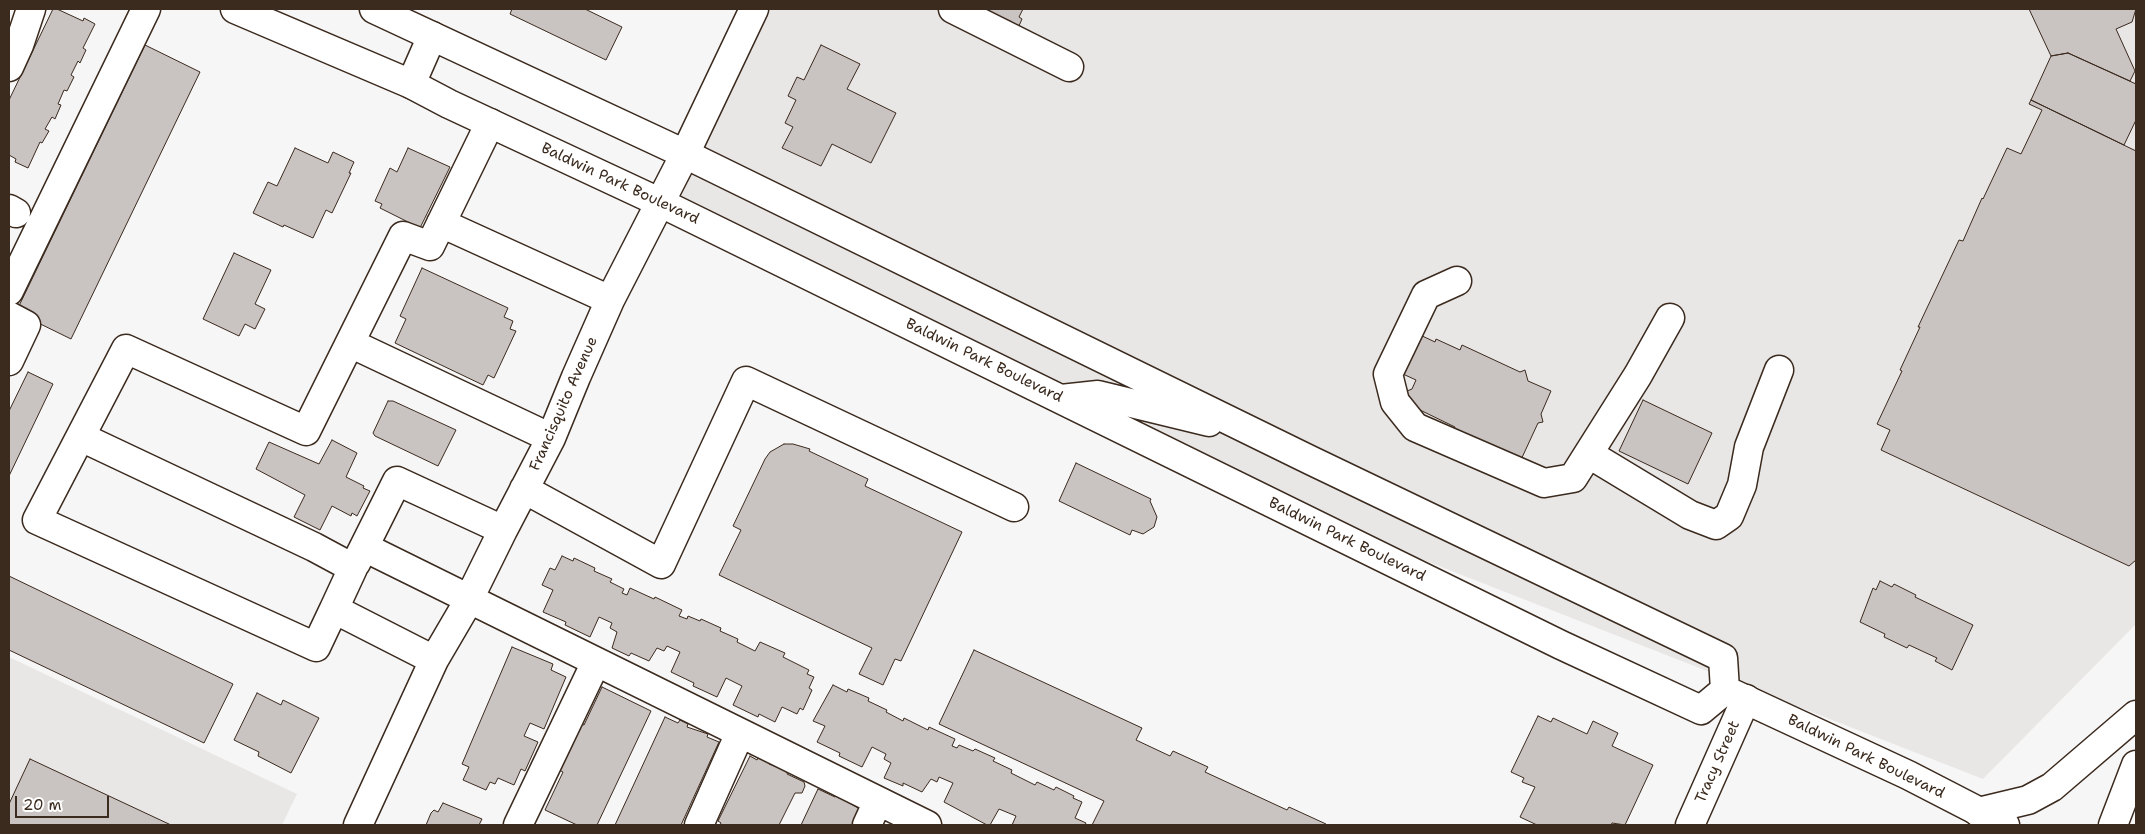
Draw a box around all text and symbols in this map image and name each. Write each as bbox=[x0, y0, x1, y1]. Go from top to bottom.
street label: Baldwin Park Boulevard bbox=[538, 139, 702, 229]
street label: Baldwin Park Boulevard bbox=[903, 315, 1065, 407]
street label: Francisquito Avenue bbox=[526, 334, 602, 474]
street label: Baldwin Park Boulevard bbox=[1266, 494, 1428, 586]
street label: Baldwin Park Boulevard bbox=[1785, 711, 1947, 803]
street label: Tracy Street bbox=[1692, 718, 1744, 806]
scale bar bbox=[18, 786, 111, 818]
text: 20 m bbox=[23, 795, 62, 815]

